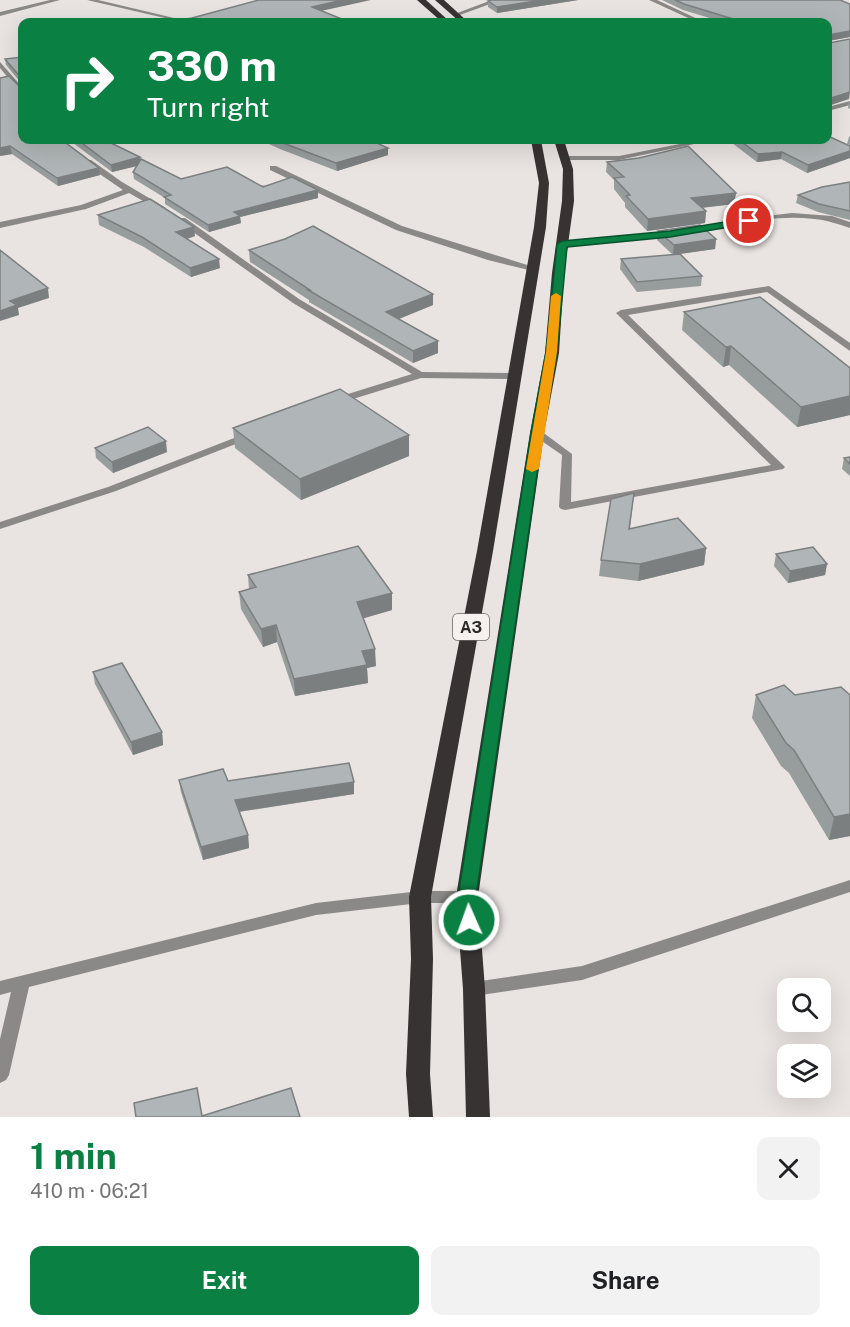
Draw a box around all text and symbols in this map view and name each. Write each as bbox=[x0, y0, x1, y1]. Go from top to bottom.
text: 330 m bbox=[147, 41, 277, 90]
icon: right bbox=[48, 42, 126, 120]
text: Turn right bbox=[147, 91, 270, 123]
pin bbox=[723, 195, 774, 246]
icon: arrive bbox=[732, 204, 765, 237]
road number: A3 bbox=[453, 614, 489, 640]
position arrow bbox=[437, 888, 501, 952]
map controls bbox=[777, 978, 831, 1098]
button: search bbox=[777, 978, 831, 1032]
button: layers bbox=[777, 1044, 831, 1098]
text: 1 min bbox=[30, 1135, 117, 1177]
button: close bbox=[757, 1137, 820, 1200]
text: 410 m · 06:21 bbox=[30, 1179, 149, 1203]
button: Exit bbox=[30, 1246, 419, 1315]
button: Share bbox=[431, 1246, 820, 1315]

